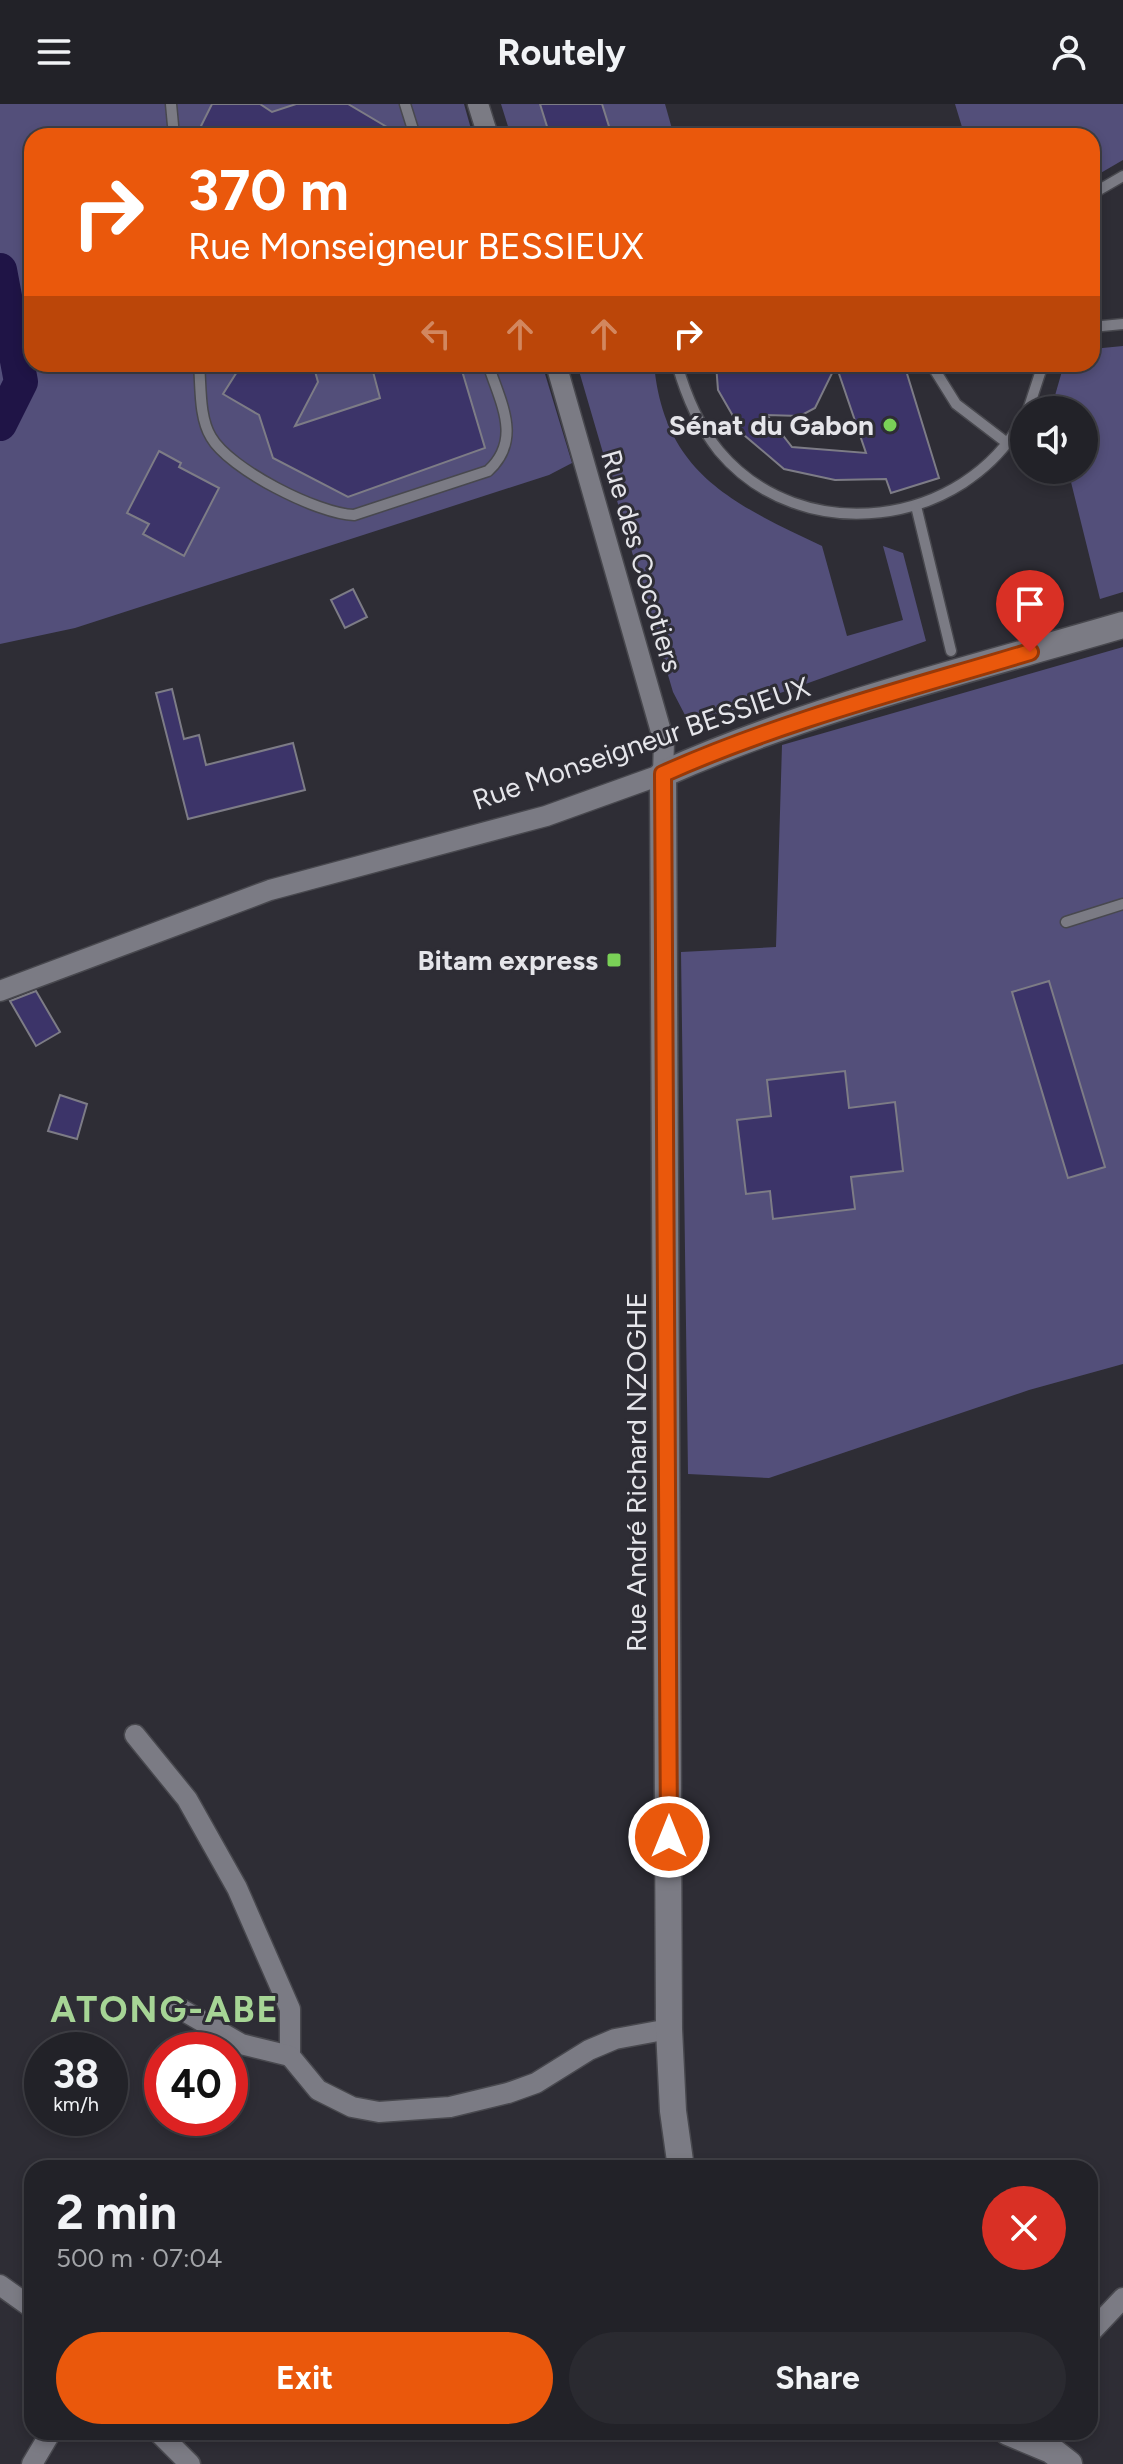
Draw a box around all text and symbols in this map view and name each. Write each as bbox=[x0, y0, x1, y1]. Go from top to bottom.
icon: menu bbox=[32, 30, 76, 74]
icon: person bbox=[1047, 30, 1091, 74]
text: Routely bbox=[497, 31, 626, 74]
text: 370 m bbox=[188, 157, 349, 224]
icon: right bbox=[56, 160, 160, 264]
text: Rue Monseigneur BESSIEUX bbox=[188, 225, 644, 268]
icon: left bbox=[414, 312, 458, 356]
icon: ahead bbox=[498, 312, 542, 356]
icon: ahead bbox=[582, 312, 626, 356]
icon: right bbox=[666, 312, 710, 356]
map controls bbox=[1010, 396, 1098, 484]
button: sound bbox=[1010, 396, 1098, 484]
place label: Sénat du Gabon bbox=[669, 408, 874, 442]
marker: Sénat du Gabon bbox=[881, 416, 899, 434]
street label: Rue des Cocotiers bbox=[594, 446, 690, 676]
pin bbox=[996, 570, 1064, 652]
icon: arrive bbox=[1008, 582, 1052, 626]
street label: Rue Monseigneur BESSIEUX bbox=[468, 669, 814, 817]
place label: Bitam express bbox=[417, 943, 598, 977]
marker: Bitam express bbox=[605, 951, 623, 969]
street label: Rue André Richard NZOGHE bbox=[619, 1292, 653, 1652]
position arrow bbox=[627, 1795, 711, 1879]
district label: ATONG-ABE bbox=[50, 1988, 280, 2031]
speed limit sign: 40 bbox=[144, 2032, 248, 2136]
text: 38 bbox=[53, 2050, 99, 2098]
text: km/h bbox=[53, 2092, 99, 2116]
text: 2 min bbox=[56, 2183, 177, 2241]
button: close bbox=[982, 2186, 1066, 2270]
text: 500 m · 07:04 bbox=[56, 2242, 222, 2274]
button: Exit bbox=[56, 2332, 553, 2424]
button: Share bbox=[569, 2332, 1066, 2424]

